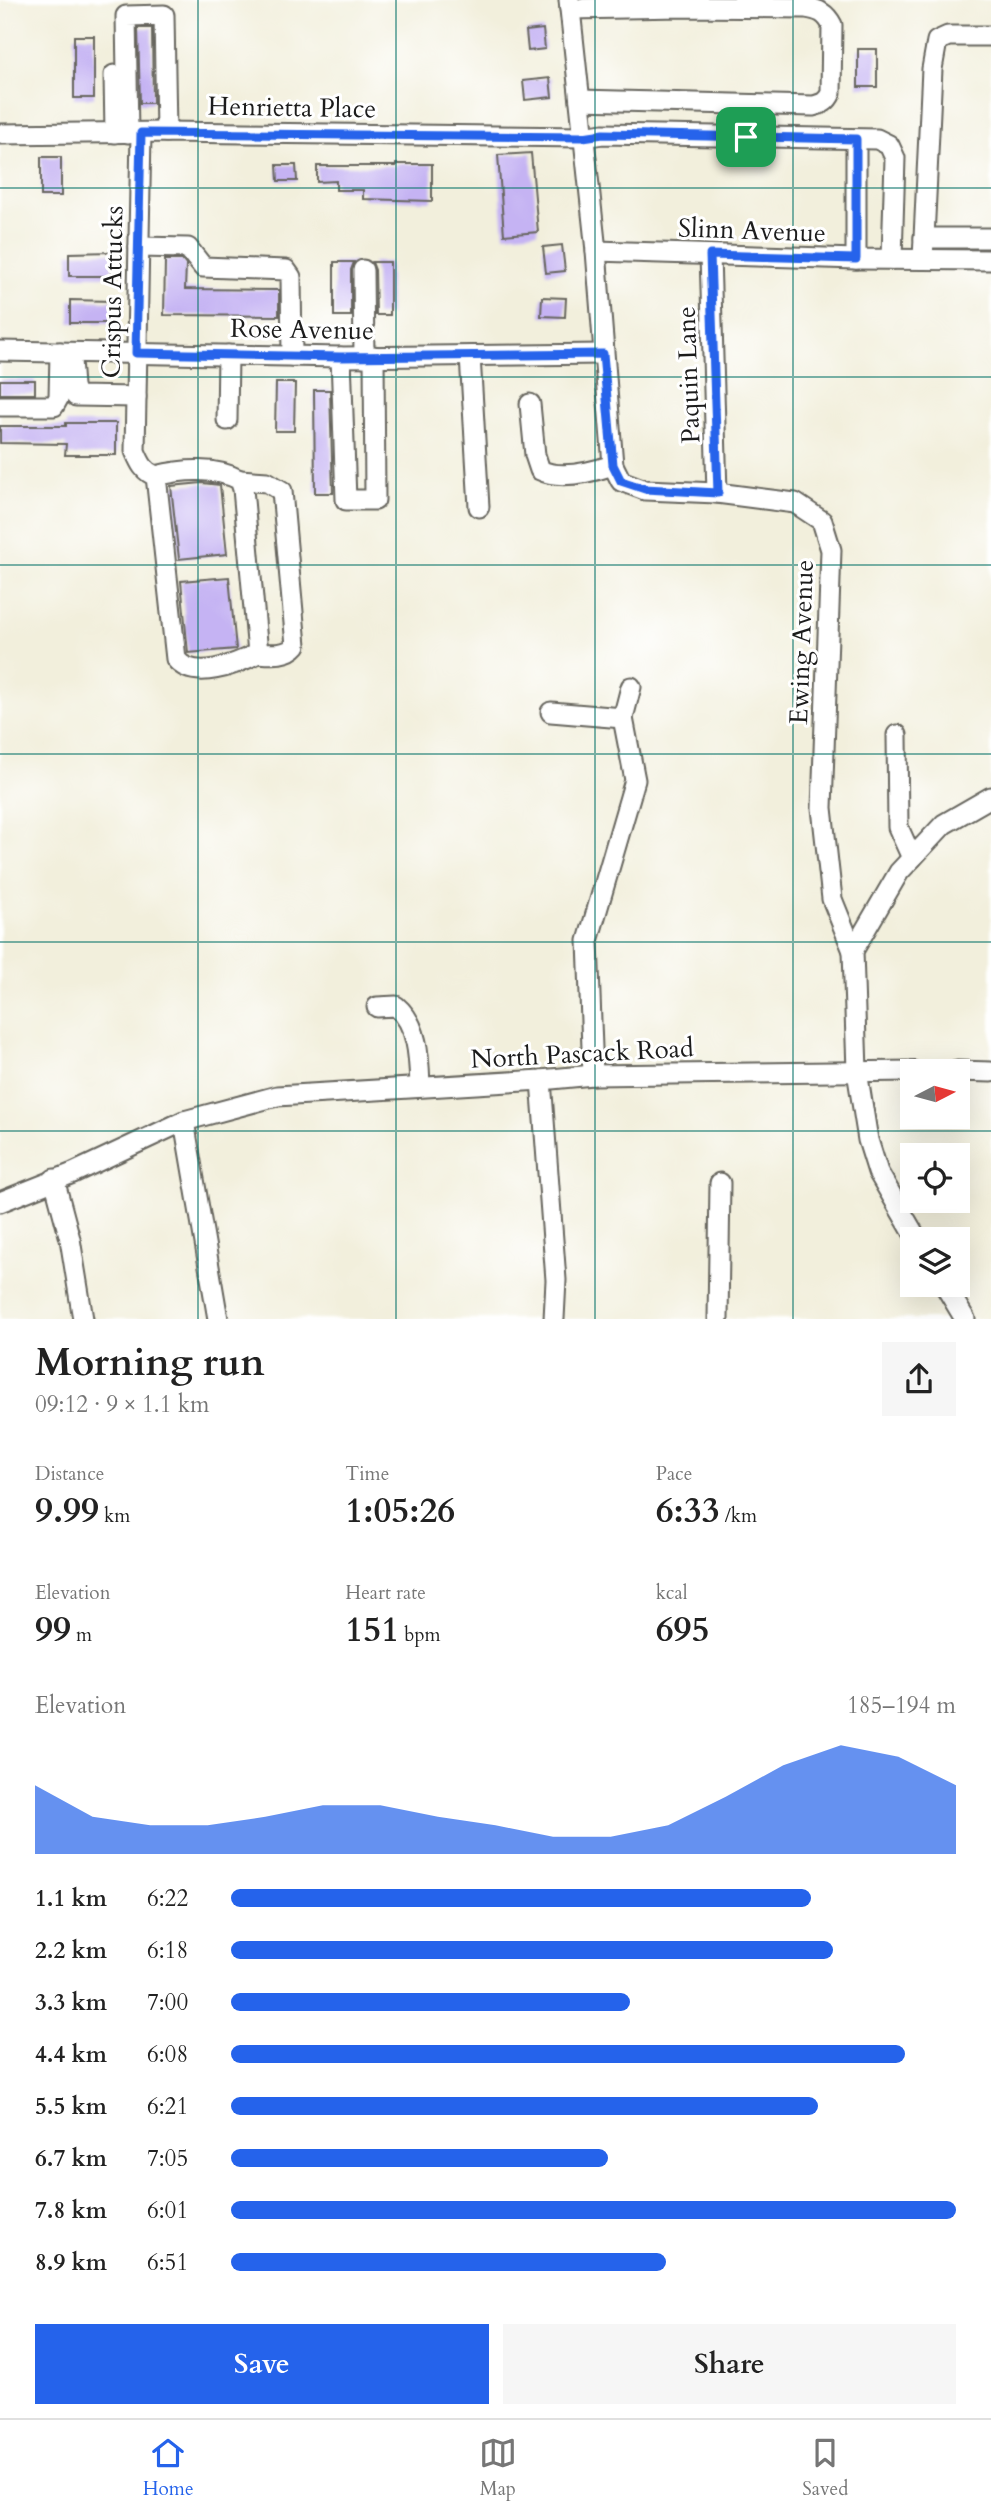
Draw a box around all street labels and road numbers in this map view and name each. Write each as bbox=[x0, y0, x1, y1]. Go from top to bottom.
street label: Henrietta Place bbox=[207, 89, 377, 126]
street label: Crispus Attucks bbox=[93, 205, 132, 379]
street label: Slinn Avenue bbox=[678, 210, 826, 251]
street label: Paquin Lane bbox=[669, 306, 708, 444]
street label: Rose Avenue bbox=[230, 311, 374, 348]
street label: Ewing Avenue bbox=[781, 559, 822, 725]
street label: North Pascack Road bbox=[470, 1030, 695, 1077]

